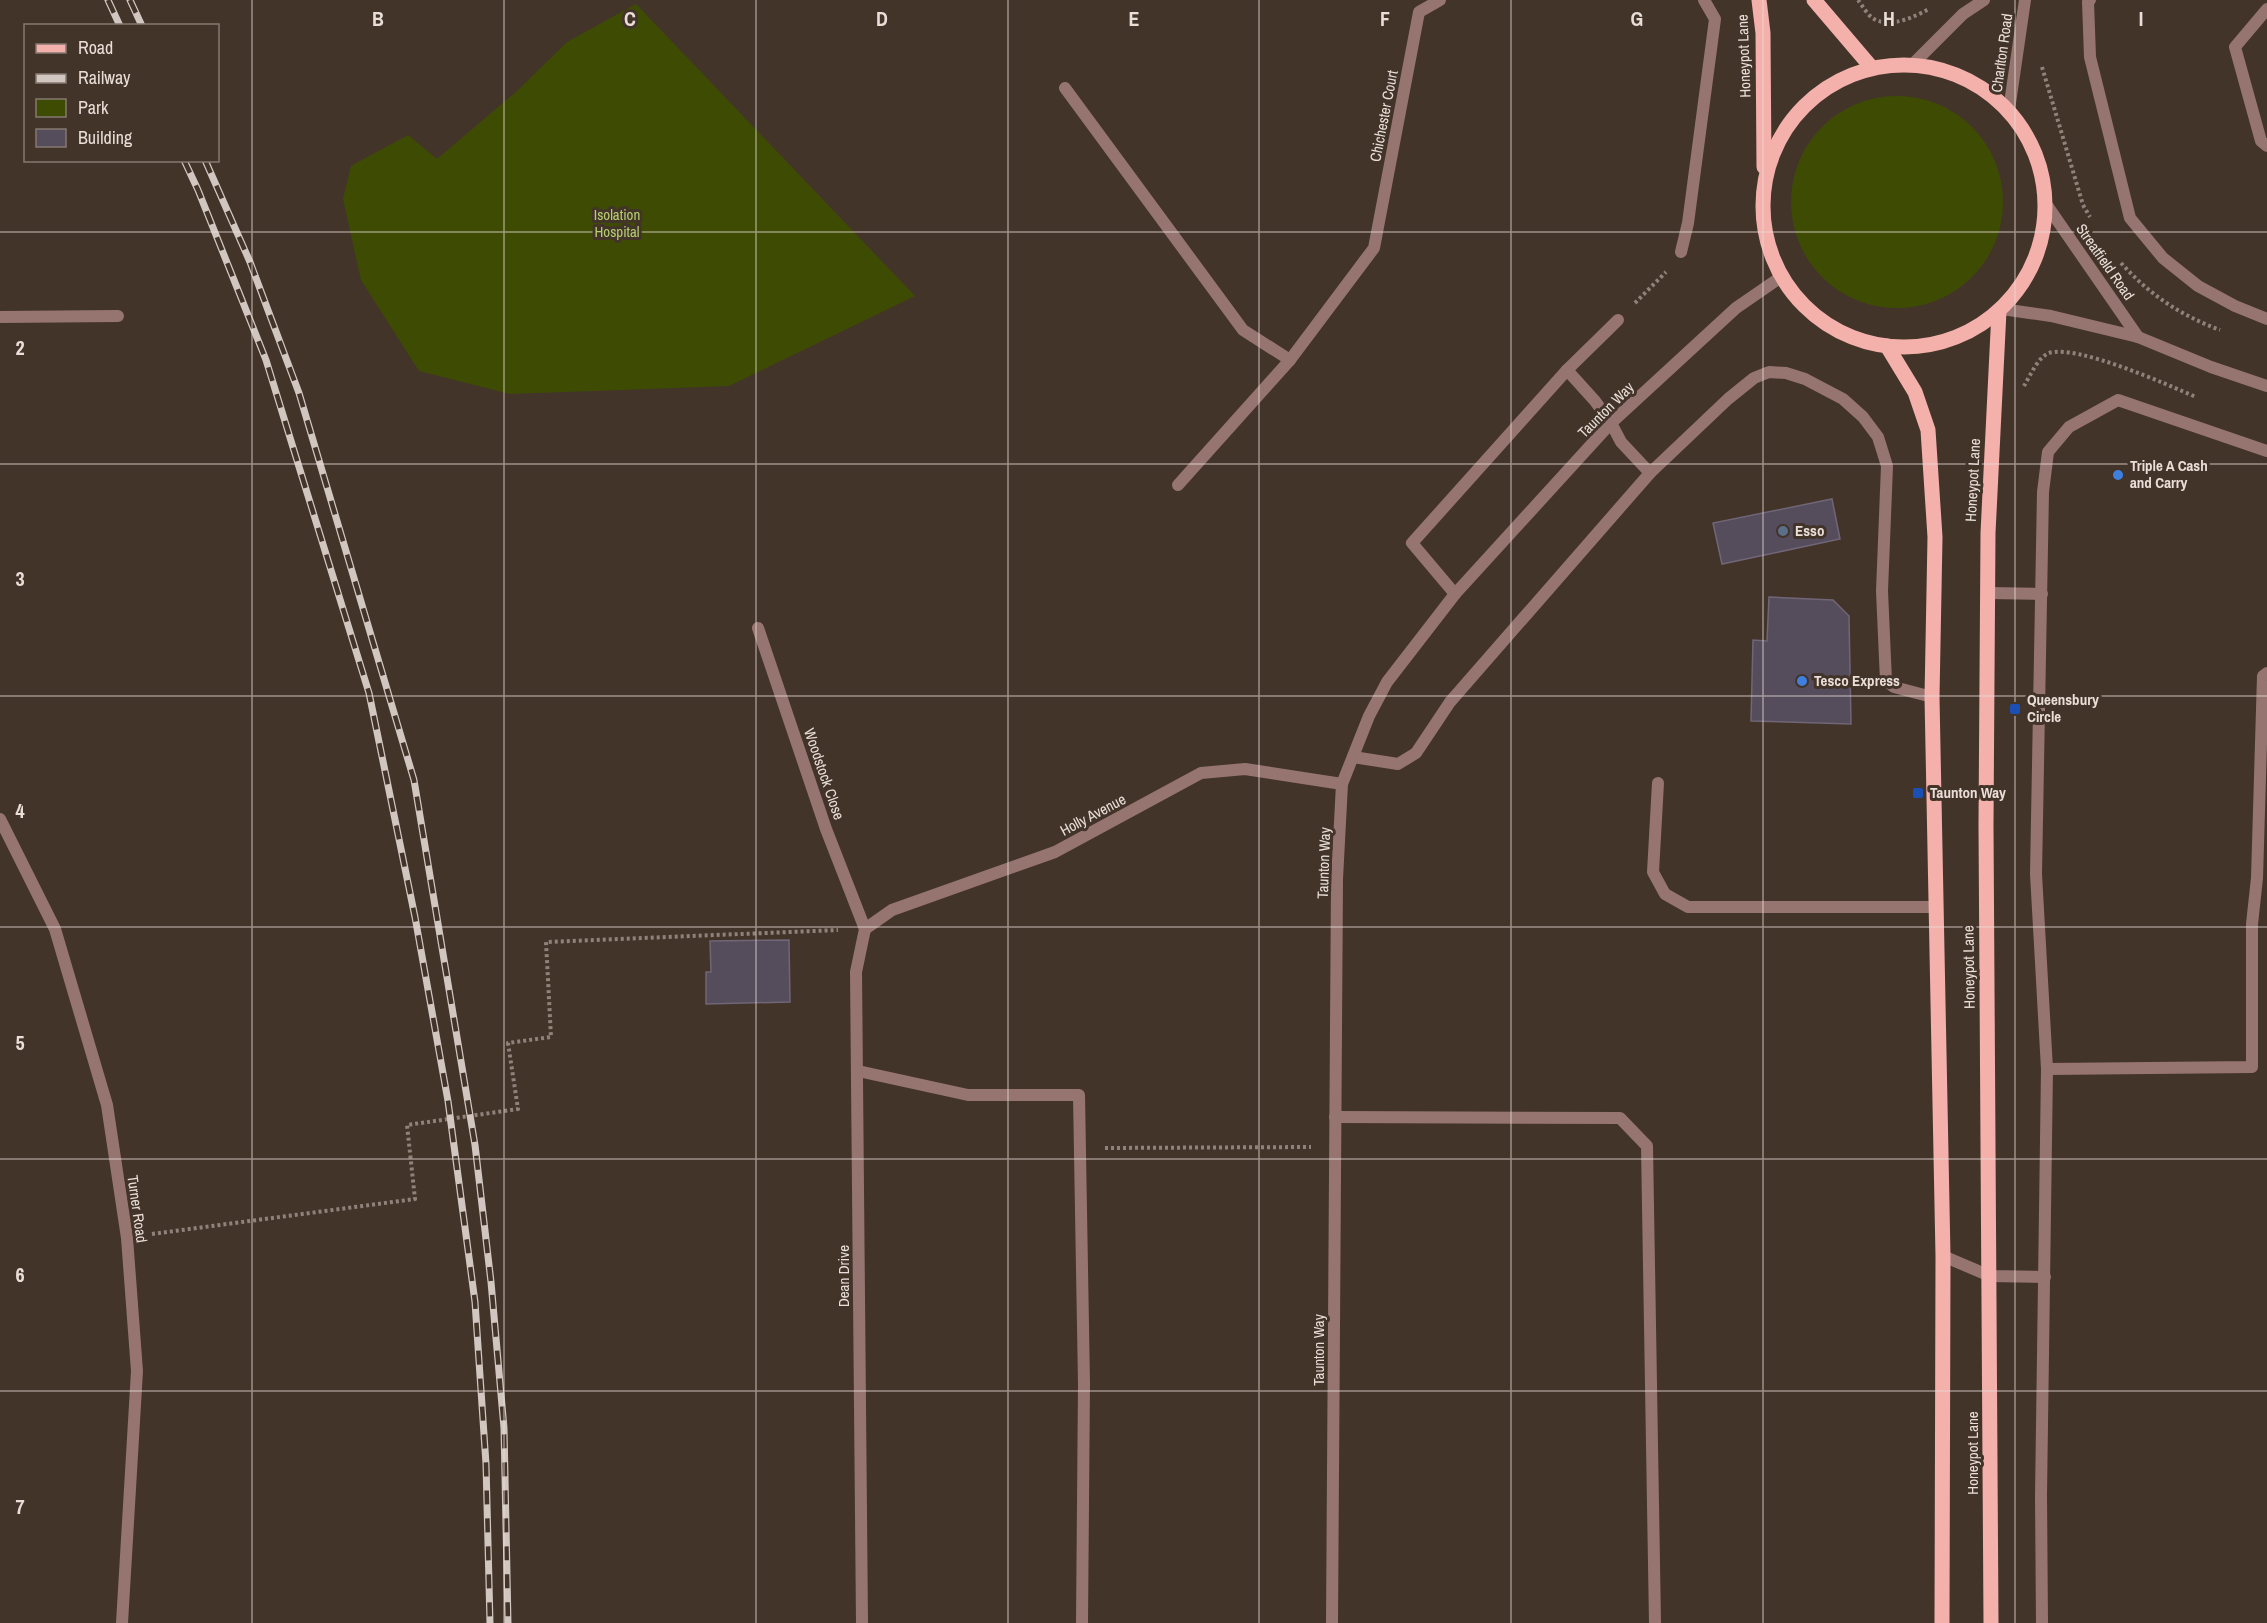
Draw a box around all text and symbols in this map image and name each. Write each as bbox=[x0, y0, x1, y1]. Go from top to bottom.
text: B bbox=[372, 5, 384, 32]
text: C bbox=[624, 5, 636, 32]
text: D bbox=[876, 5, 888, 32]
text: E bbox=[1129, 5, 1140, 32]
text: F bbox=[1380, 5, 1390, 32]
text: G bbox=[1631, 5, 1643, 32]
text: H bbox=[1883, 5, 1895, 32]
text: I bbox=[2139, 5, 2143, 32]
street label: Charlton Road bbox=[1986, 12, 2017, 94]
street label: Honeypot Lane bbox=[1732, 14, 1755, 98]
legend bbox=[24, 24, 219, 162]
text: Road bbox=[78, 35, 113, 60]
text: Railway bbox=[78, 65, 131, 90]
street label: Chichester Court bbox=[1364, 68, 1403, 164]
text: Park bbox=[78, 95, 109, 120]
text: Building bbox=[78, 125, 133, 150]
park label: Isolation Hospital bbox=[594, 204, 640, 242]
street label: Streatfield Road bbox=[2071, 219, 2140, 304]
text: 2 bbox=[15, 334, 25, 361]
street label: Taunton Way bbox=[1573, 376, 1639, 442]
street label: Honeypot Lane bbox=[1960, 438, 1985, 522]
place label: Triple A Cash and Carry bbox=[2130, 455, 2208, 493]
marker: Triple A Cash and Carry bbox=[2111, 468, 2125, 482]
place label: Esso bbox=[1795, 520, 1824, 541]
marker: Esso bbox=[1776, 524, 1790, 538]
text: 3 bbox=[15, 565, 25, 592]
place label: Tesco Express bbox=[1814, 670, 1900, 691]
marker: Tesco Express bbox=[1795, 674, 1809, 688]
place label: Queensbury Circle bbox=[2027, 689, 2099, 727]
marker: Queensbury Circle bbox=[2008, 702, 2022, 716]
street label: Woodstock Close bbox=[799, 725, 850, 823]
place label: Taunton Way bbox=[1930, 782, 2006, 803]
marker: Taunton Way bbox=[1911, 786, 1925, 800]
street label: Holly Avenue bbox=[1056, 788, 1129, 841]
text: 4 bbox=[15, 797, 25, 824]
street label: Taunton Way bbox=[1312, 826, 1335, 899]
street label: Honeypot Lane bbox=[1957, 925, 1980, 1009]
text: 5 bbox=[15, 1029, 25, 1056]
street label: Turner Road bbox=[122, 1174, 153, 1244]
street label: Dean Drive bbox=[833, 1245, 854, 1307]
text: 6 bbox=[15, 1261, 25, 1288]
street label: Taunton Way bbox=[1308, 1313, 1329, 1386]
street label: Honeypot Lane bbox=[1962, 1411, 1983, 1495]
text: 7 bbox=[15, 1493, 25, 1520]

